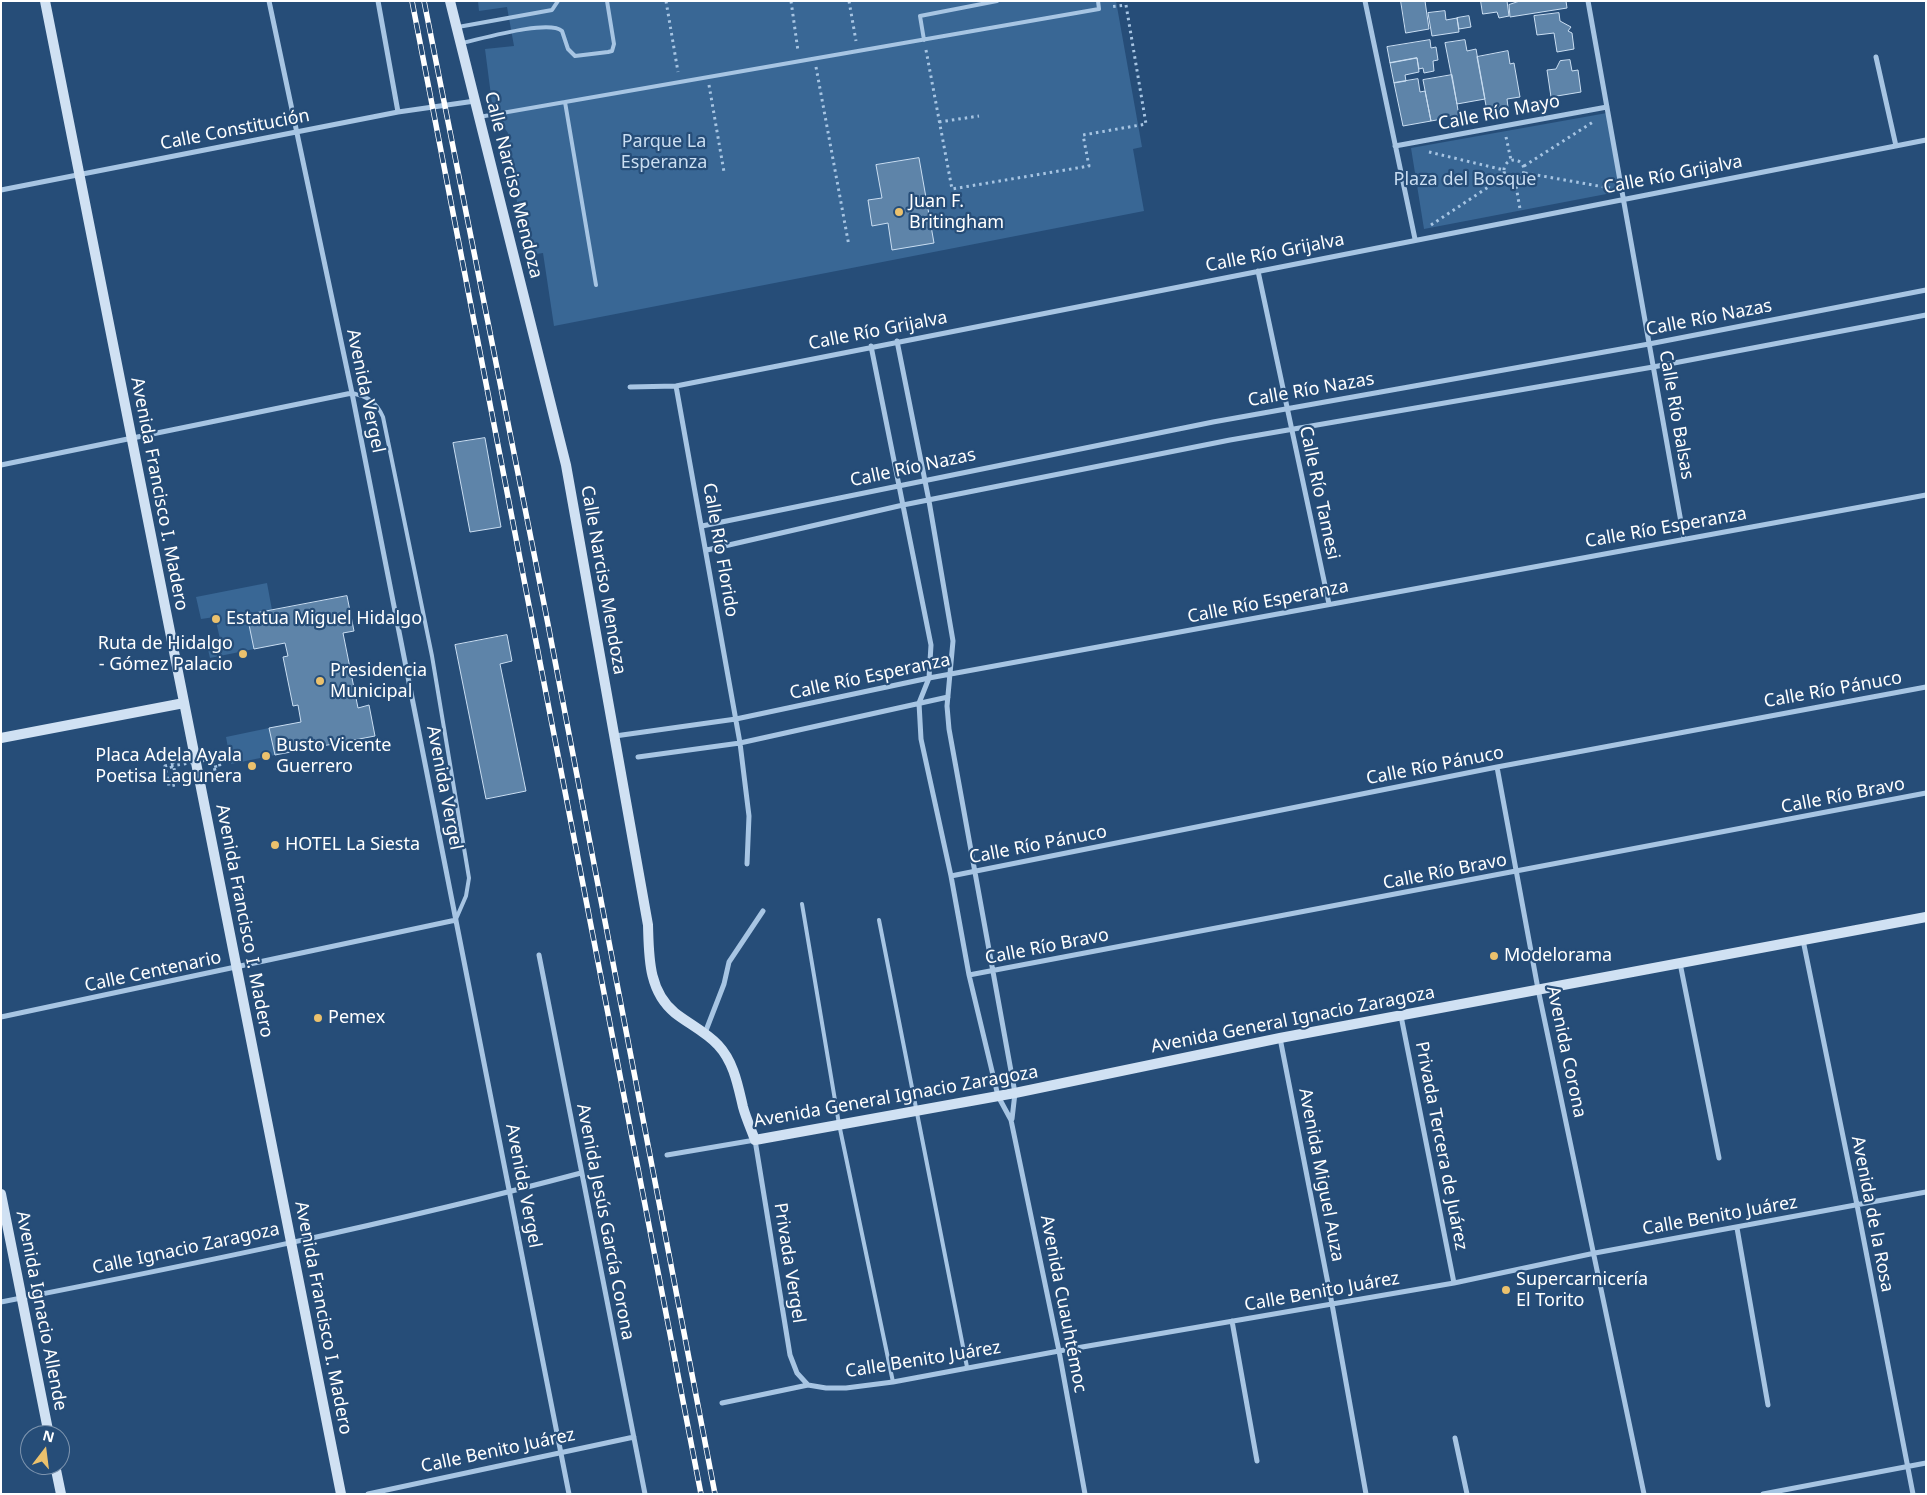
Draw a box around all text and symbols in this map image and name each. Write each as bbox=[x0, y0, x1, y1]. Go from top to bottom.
street label: Calle Narciso Mendoza bbox=[479, 89, 547, 281]
street label: Calle Río Mayo bbox=[1436, 91, 1562, 135]
street label: Calle Constitución bbox=[158, 105, 312, 155]
park label: Parque La Esperanza bbox=[621, 131, 707, 173]
street label: Calle Río Grijalva bbox=[1602, 151, 1744, 199]
park label: Plaza del Bosque bbox=[1394, 169, 1536, 191]
place label: Juan F. Britingham bbox=[909, 191, 1004, 233]
marker: Juan F. Britingham bbox=[893, 206, 905, 218]
street label: Calle Río Grijalva bbox=[1204, 229, 1346, 277]
street label: Calle Río Nazas bbox=[1644, 295, 1774, 341]
street label: Calle Río Grijalva bbox=[807, 307, 949, 355]
street label: Avenida Vergel bbox=[341, 327, 389, 455]
street label: Calle Río Balsas bbox=[1654, 349, 1698, 481]
street label: Calle Río Nazas bbox=[1246, 368, 1376, 412]
street label: Avenida Francisco I. Madero bbox=[126, 375, 192, 613]
street label: Calle Río Tamesi bbox=[1294, 424, 1344, 562]
street label: Calle Río Nazas bbox=[848, 444, 978, 492]
street label: Calle Río Florido bbox=[698, 481, 742, 619]
street label: Calle Narciso Mendoza bbox=[576, 484, 630, 676]
street label: Calle Río Esperanza bbox=[1584, 503, 1748, 553]
street label: Calle Río Esperanza bbox=[1186, 576, 1350, 628]
place label: Estatua Miguel Hidalgo bbox=[226, 608, 422, 630]
marker: Estatua Miguel Hidalgo bbox=[210, 613, 222, 625]
place label: Ruta de Hidalgo - Gómez Palacio bbox=[98, 633, 233, 676]
marker: Ruta de Hidalgo - Gómez Palacio bbox=[237, 648, 249, 660]
street label: Calle Río Esperanza bbox=[788, 649, 952, 705]
place label: Presidencia Municipal bbox=[330, 660, 427, 702]
street label: Calle Río Pánuco bbox=[1762, 667, 1904, 713]
marker: Presidencia Municipal bbox=[314, 675, 326, 687]
street label: Avenida Vergel bbox=[421, 724, 467, 852]
place label: Busto Vicente Guerrero bbox=[276, 735, 392, 778]
street label: Calle Río Pánuco bbox=[1364, 742, 1506, 790]
place label: Placa Adela Ayala Poetisa Lagunera bbox=[95, 745, 242, 788]
marker: Busto Vicente Guerrero bbox=[260, 750, 272, 762]
marker: Placa Adela Ayala Poetisa Lagunera bbox=[246, 760, 258, 772]
street label: Calle Río Bravo bbox=[1779, 773, 1907, 819]
street label: Avenida Francisco I. Madero bbox=[211, 802, 277, 1040]
street label: Calle Río Pánuco bbox=[967, 821, 1109, 869]
place label: HOTEL La Siesta bbox=[285, 834, 420, 856]
marker: HOTEL La Siesta bbox=[269, 839, 281, 851]
street label: Calle Río Bravo bbox=[1381, 849, 1509, 895]
street label: Calle Río Bravo bbox=[983, 924, 1111, 970]
place label: Modelorama bbox=[1504, 945, 1612, 967]
street label: Calle Centenario bbox=[83, 947, 223, 997]
marker: Modelorama bbox=[1488, 950, 1500, 962]
street label: Avenida General Ignacio Zaragoza bbox=[1149, 982, 1437, 1058]
street label: Avenida Corona bbox=[1542, 984, 1590, 1120]
place label: Pemex bbox=[328, 1007, 385, 1029]
marker: Pemex bbox=[312, 1012, 324, 1024]
street label: Privada Tercera de Juárez bbox=[1410, 1040, 1472, 1252]
street label: Avenida General Ignacio Zaragoza bbox=[752, 1061, 1040, 1133]
street label: Avenida Miguel Auza bbox=[1294, 1086, 1348, 1264]
street label: Avenida Jesús García Corona bbox=[571, 1102, 639, 1342]
street label: Avenida Vergel bbox=[500, 1122, 546, 1250]
street label: Avenida de la Rosa bbox=[1846, 1134, 1898, 1294]
street label: Calle Benito Juárez bbox=[1641, 1192, 1799, 1240]
street label: Avenida Francisco I. Madero bbox=[290, 1199, 356, 1437]
street label: Privada Vergel bbox=[769, 1201, 809, 1325]
street label: Avenida Ignacio Allende bbox=[11, 1209, 71, 1413]
street label: Avenida Cuauhtémoc bbox=[1035, 1213, 1091, 1395]
street label: Calle Ignacio Zaragoza bbox=[90, 1219, 282, 1279]
street label: Calle Benito Juárez bbox=[1243, 1268, 1401, 1316]
place label: Supercarnicería El Torito bbox=[1516, 1269, 1648, 1312]
marker: Supercarnicería El Torito bbox=[1500, 1284, 1512, 1296]
street label: Calle Benito Juárez bbox=[844, 1337, 1002, 1383]
street label: Calle Benito Juárez bbox=[419, 1424, 577, 1478]
north arrow bbox=[20, 1425, 70, 1475]
text: N bbox=[41, 1425, 57, 1447]

